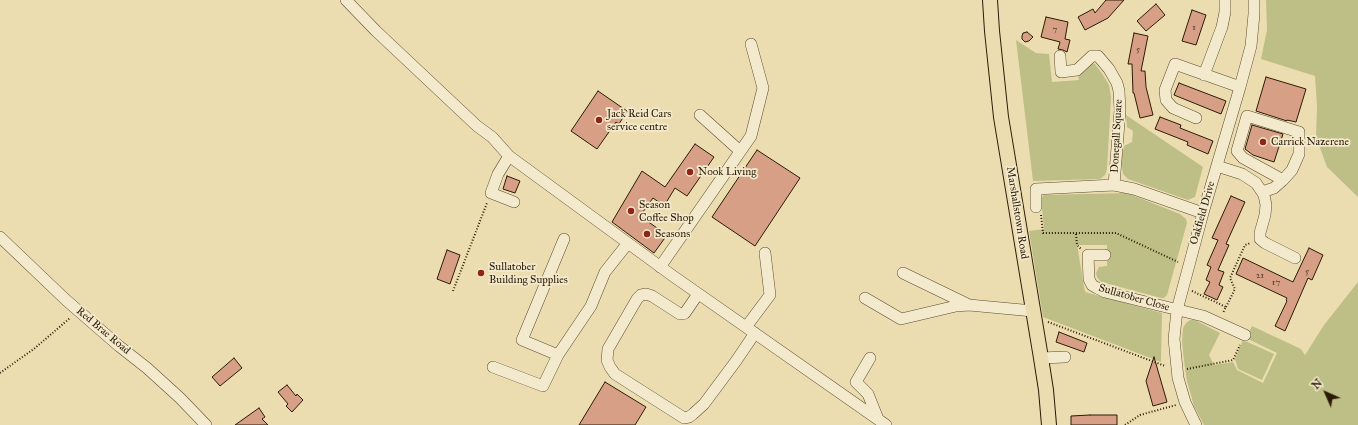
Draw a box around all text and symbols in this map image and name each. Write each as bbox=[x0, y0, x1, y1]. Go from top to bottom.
house number: 1 bbox=[1192, 23, 1196, 33]
house number: 7 bbox=[1053, 25, 1057, 35]
house number: 5 bbox=[1136, 45, 1140, 55]
street label: Donegall Square bbox=[1108, 99, 1126, 173]
place label: Jack Reid Cars service centre bbox=[607, 107, 671, 133]
marker: Jack Reid Cars service centre bbox=[594, 115, 604, 125]
place label: Carrick Nazerene bbox=[1271, 135, 1349, 149]
marker: Carrick Nazerene bbox=[1258, 137, 1268, 147]
place label: Nook Living bbox=[698, 165, 756, 179]
street label: Marshallstown Road bbox=[1003, 166, 1031, 260]
marker: Nook Living bbox=[685, 167, 695, 177]
street label: Oakfield Drive bbox=[1188, 180, 1218, 246]
place label: Season Coffee Shop bbox=[639, 198, 694, 224]
marker: Season Coffee Shop bbox=[626, 206, 636, 216]
place label: Seasons bbox=[655, 227, 690, 241]
marker: Seasons bbox=[642, 229, 652, 239]
place label: Sullatober Building Supplies bbox=[489, 260, 568, 286]
house number: 5 bbox=[1305, 267, 1309, 277]
marker: Sullatober Building Supplies bbox=[476, 268, 486, 278]
house number: 21 bbox=[1256, 271, 1264, 281]
house number: 17 bbox=[1272, 278, 1280, 288]
street label: Sullatober Close bbox=[1097, 282, 1171, 314]
street label: Red Brae Road bbox=[73, 305, 133, 357]
north arrow bbox=[1306, 373, 1346, 413]
text: N bbox=[1309, 376, 1325, 392]

